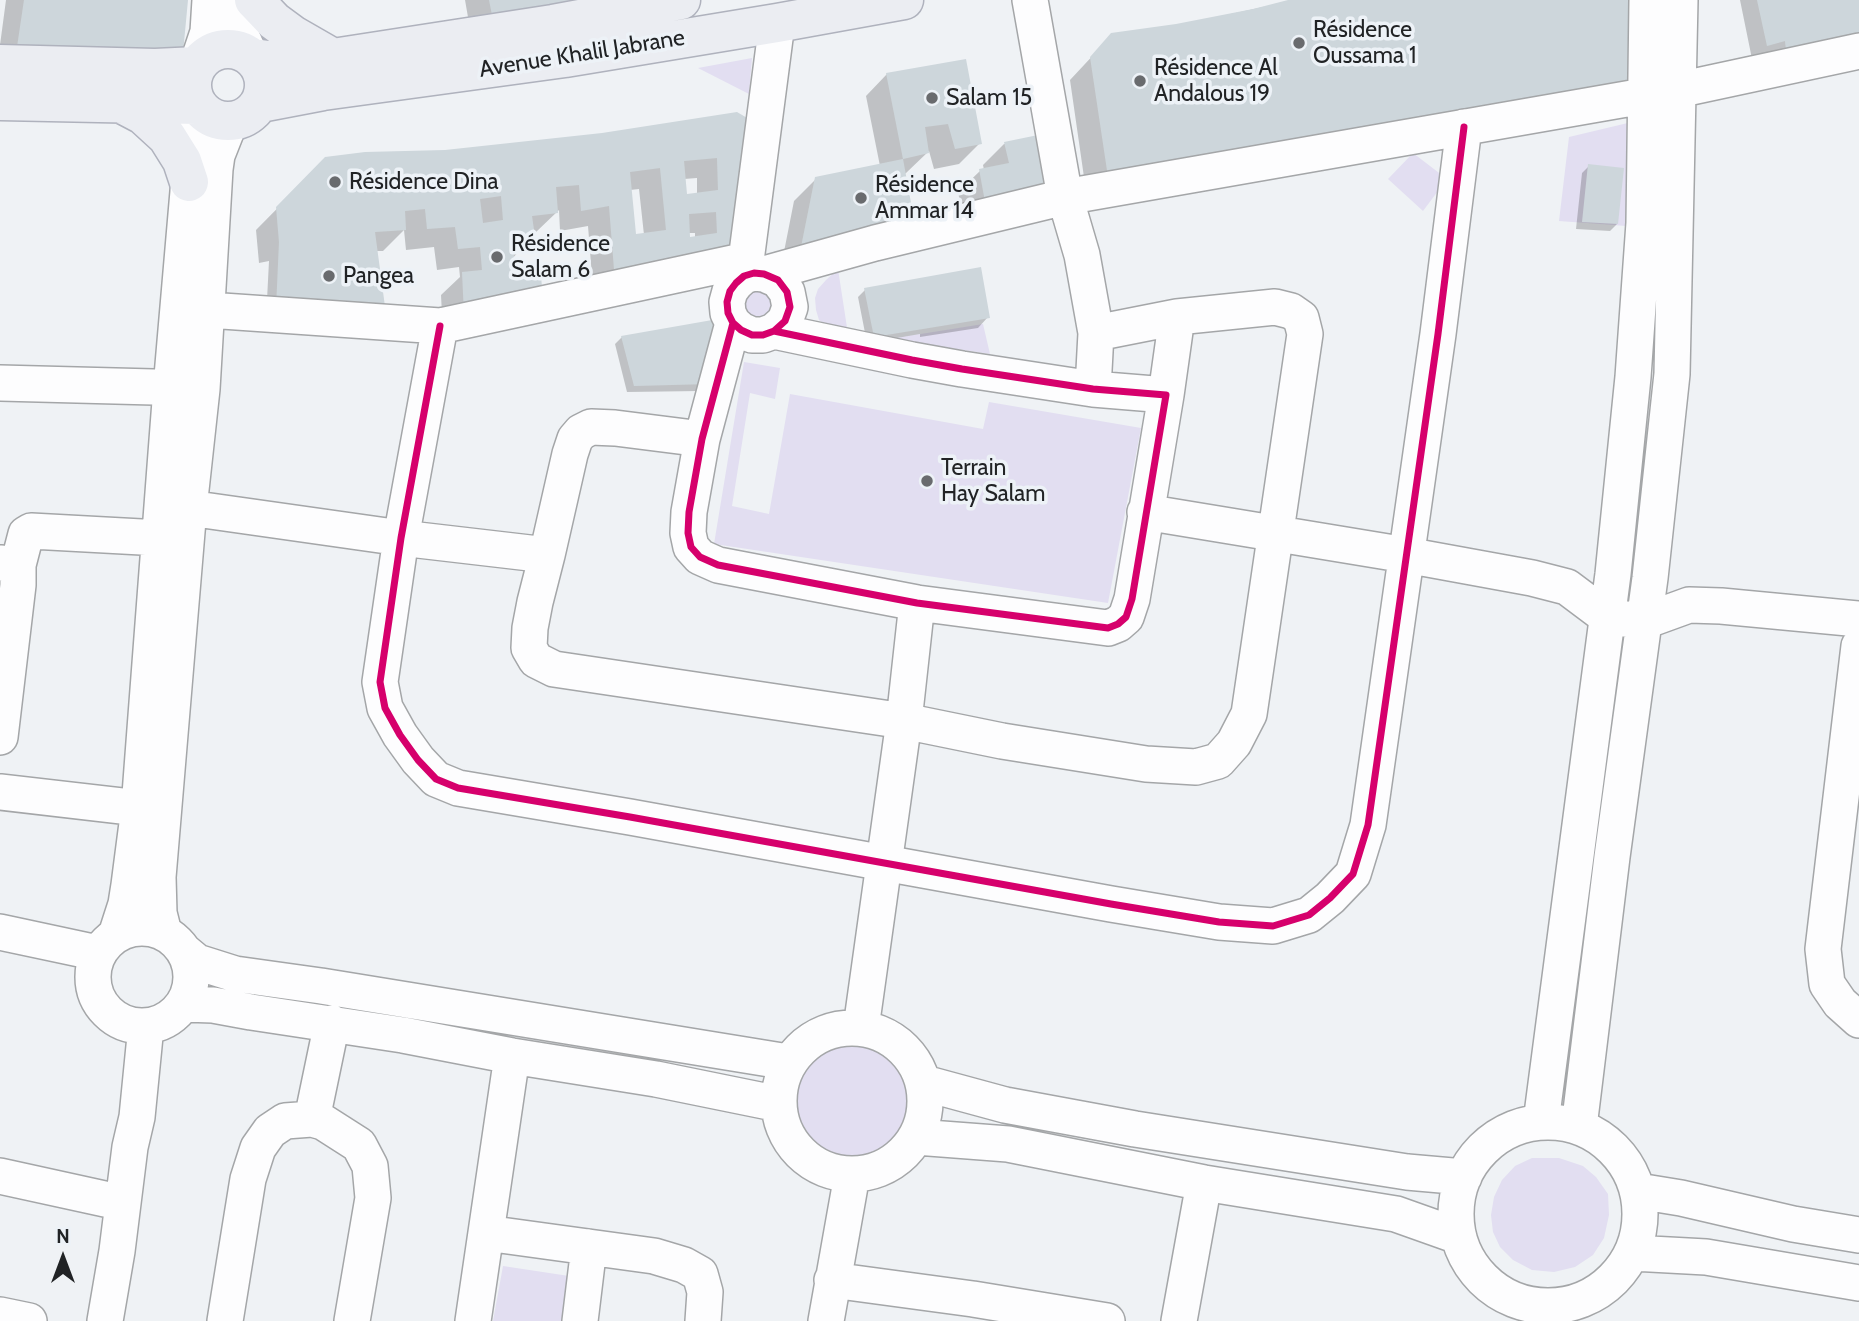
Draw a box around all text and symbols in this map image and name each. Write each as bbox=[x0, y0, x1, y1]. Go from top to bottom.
place label: Résidence Oussama 1 bbox=[1313, 16, 1417, 70]
street label: Avenue Khalil Jabrane bbox=[477, 24, 687, 84]
marker: Résidence Oussama 1 bbox=[1291, 35, 1307, 51]
place label: Résidence Al Andalous 19 bbox=[1154, 54, 1278, 108]
marker: Résidence Al Andalous 19 bbox=[1132, 73, 1148, 89]
place label: Salam 15 bbox=[946, 84, 1032, 112]
marker: Salam 15 bbox=[924, 90, 940, 106]
place label: Résidence Dina bbox=[349, 168, 499, 196]
place label: Résidence Ammar 14 bbox=[875, 171, 974, 225]
marker: Résidence Dina bbox=[327, 174, 343, 190]
marker: Résidence Ammar 14 bbox=[853, 190, 869, 206]
place label: Résidence Salam 6 bbox=[511, 230, 610, 284]
marker: Résidence Salam 6 bbox=[489, 249, 505, 265]
place label: Pangea bbox=[343, 262, 414, 290]
marker: Pangea bbox=[321, 268, 337, 284]
place label: Terrain Hay Salam bbox=[941, 454, 1045, 508]
marker: Terrain Hay Salam bbox=[919, 473, 935, 489]
north arrow bbox=[28, 1223, 98, 1293]
text: N bbox=[56, 1225, 70, 1248]

